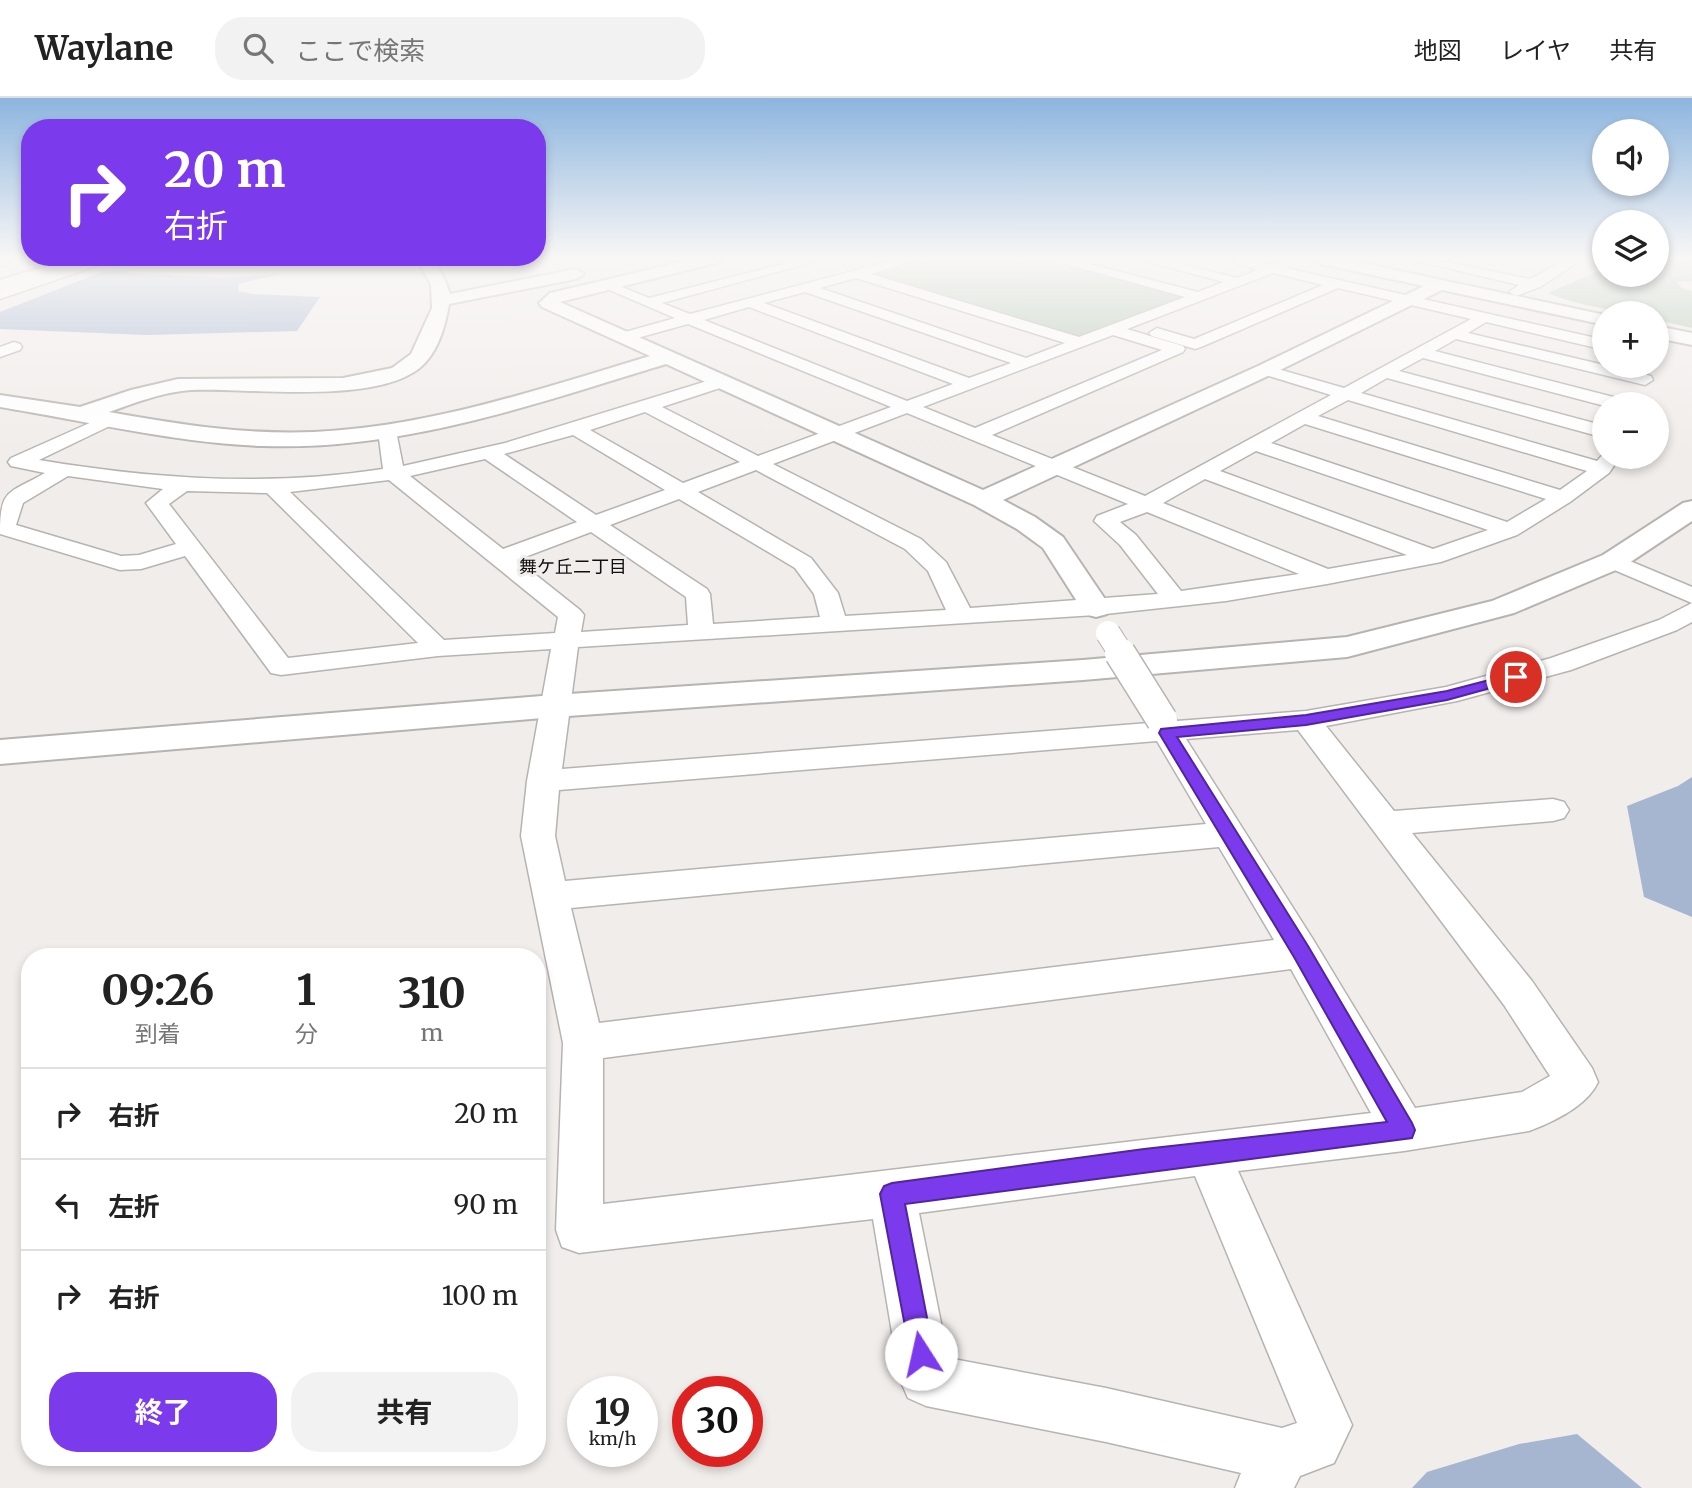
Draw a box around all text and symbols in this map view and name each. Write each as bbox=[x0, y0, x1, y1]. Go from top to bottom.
search box bbox=[215, 17, 705, 80]
text: Waylane bbox=[35, 28, 173, 69]
icon: search bbox=[239, 29, 277, 67]
text: ここで検索 bbox=[295, 34, 425, 67]
text: 地図 bbox=[1414, 35, 1462, 66]
text: レイヤ bbox=[1500, 35, 1571, 66]
text: 共有 bbox=[1609, 35, 1657, 66]
map controls bbox=[1592, 119, 1669, 469]
button: sound bbox=[1592, 119, 1669, 196]
text: 20 m bbox=[164, 139, 285, 200]
icon: right bbox=[49, 147, 140, 238]
text: 右折 bbox=[164, 206, 228, 246]
button: layers bbox=[1592, 210, 1669, 287]
button: + bbox=[1592, 301, 1669, 378]
button: − bbox=[1592, 392, 1669, 469]
district label: 舞ケ丘二丁目 bbox=[519, 555, 627, 578]
pin bbox=[1486, 647, 1546, 707]
icon: arrive bbox=[1497, 658, 1535, 696]
text: 09:26 bbox=[101, 964, 214, 1016]
text: 1 bbox=[296, 964, 316, 1016]
text: 310 bbox=[398, 967, 466, 1019]
text: m bbox=[420, 1018, 443, 1047]
text: 到着 bbox=[135, 1019, 181, 1048]
text: 分 bbox=[295, 1019, 318, 1048]
icon: right bbox=[49, 1095, 87, 1133]
text: 20 m bbox=[454, 1097, 518, 1130]
text: 右折 bbox=[108, 1099, 160, 1132]
icon: left bbox=[49, 1186, 87, 1224]
text: 90 m bbox=[454, 1188, 518, 1221]
text: 左折 bbox=[108, 1190, 160, 1223]
icon: right bbox=[49, 1277, 87, 1315]
text: 100 m bbox=[442, 1279, 518, 1312]
text: 右折 bbox=[108, 1281, 160, 1314]
position arrow bbox=[884, 1317, 958, 1391]
button: 終了 bbox=[49, 1372, 277, 1452]
button: 共有 bbox=[291, 1372, 518, 1452]
speed limit sign: 30 bbox=[672, 1376, 763, 1467]
text: 19 bbox=[594, 1390, 631, 1434]
text: km/h bbox=[589, 1427, 636, 1450]

